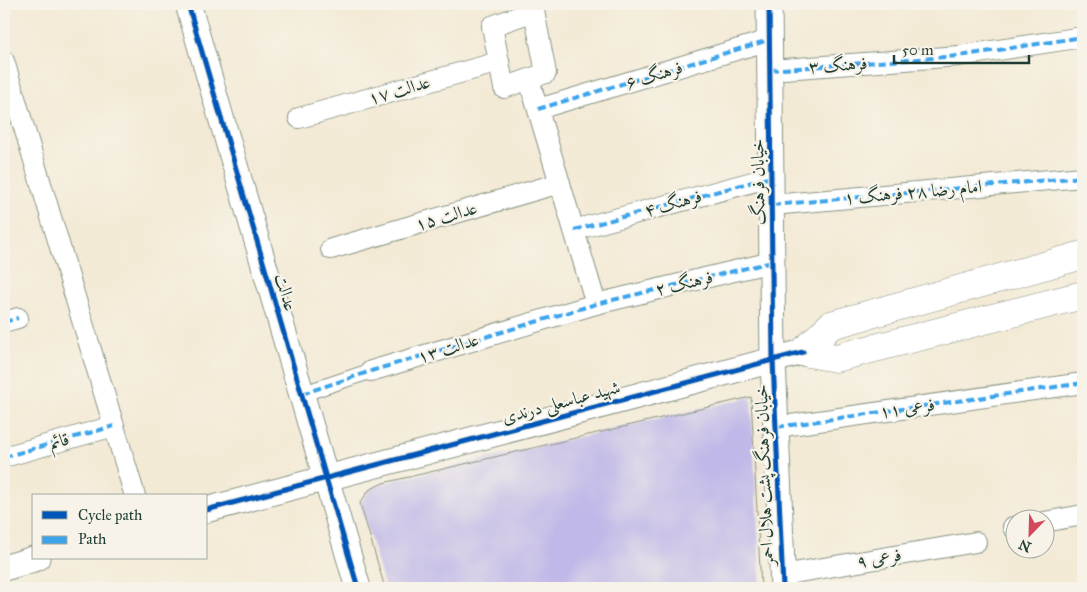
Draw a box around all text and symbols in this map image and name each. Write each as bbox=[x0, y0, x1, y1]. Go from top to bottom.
scale bar bbox=[894, 32, 1030, 64]
text: 50 m bbox=[902, 41, 934, 59]
street label: فرهنگ ۳ bbox=[808, 51, 868, 79]
street label: فرهنگ ۶ bbox=[622, 55, 686, 95]
street label: عدالت ۱۷ bbox=[366, 71, 432, 109]
street label: خیابان فرهنگ bbox=[745, 139, 771, 225]
street label: امام رضا ۲۸ فرهنگ ۱ bbox=[843, 174, 983, 214]
street label: فرهنگ ۴ bbox=[641, 184, 705, 222]
street label: عدالت ۱۵ bbox=[413, 197, 479, 235]
street label: فرهنگ ۲ bbox=[653, 265, 715, 301]
street label: عدالت bbox=[270, 270, 302, 314]
street label: عدالت ۱۳ bbox=[414, 328, 482, 368]
street label: شهید عباسعلی درندی bbox=[499, 376, 623, 430]
street label: خیابان فرهنگ پشت هلال احمر bbox=[749, 384, 779, 568]
street label: فرعی ۱۱ bbox=[878, 393, 936, 424]
street label: قائم bbox=[46, 428, 73, 459]
legend bbox=[32, 494, 208, 560]
text: Cycle path bbox=[78, 506, 143, 524]
north arrow bbox=[1004, 510, 1054, 560]
text: Path bbox=[78, 530, 107, 548]
text: N bbox=[1016, 535, 1034, 556]
street label: فرعی ۹ bbox=[855, 543, 903, 574]

